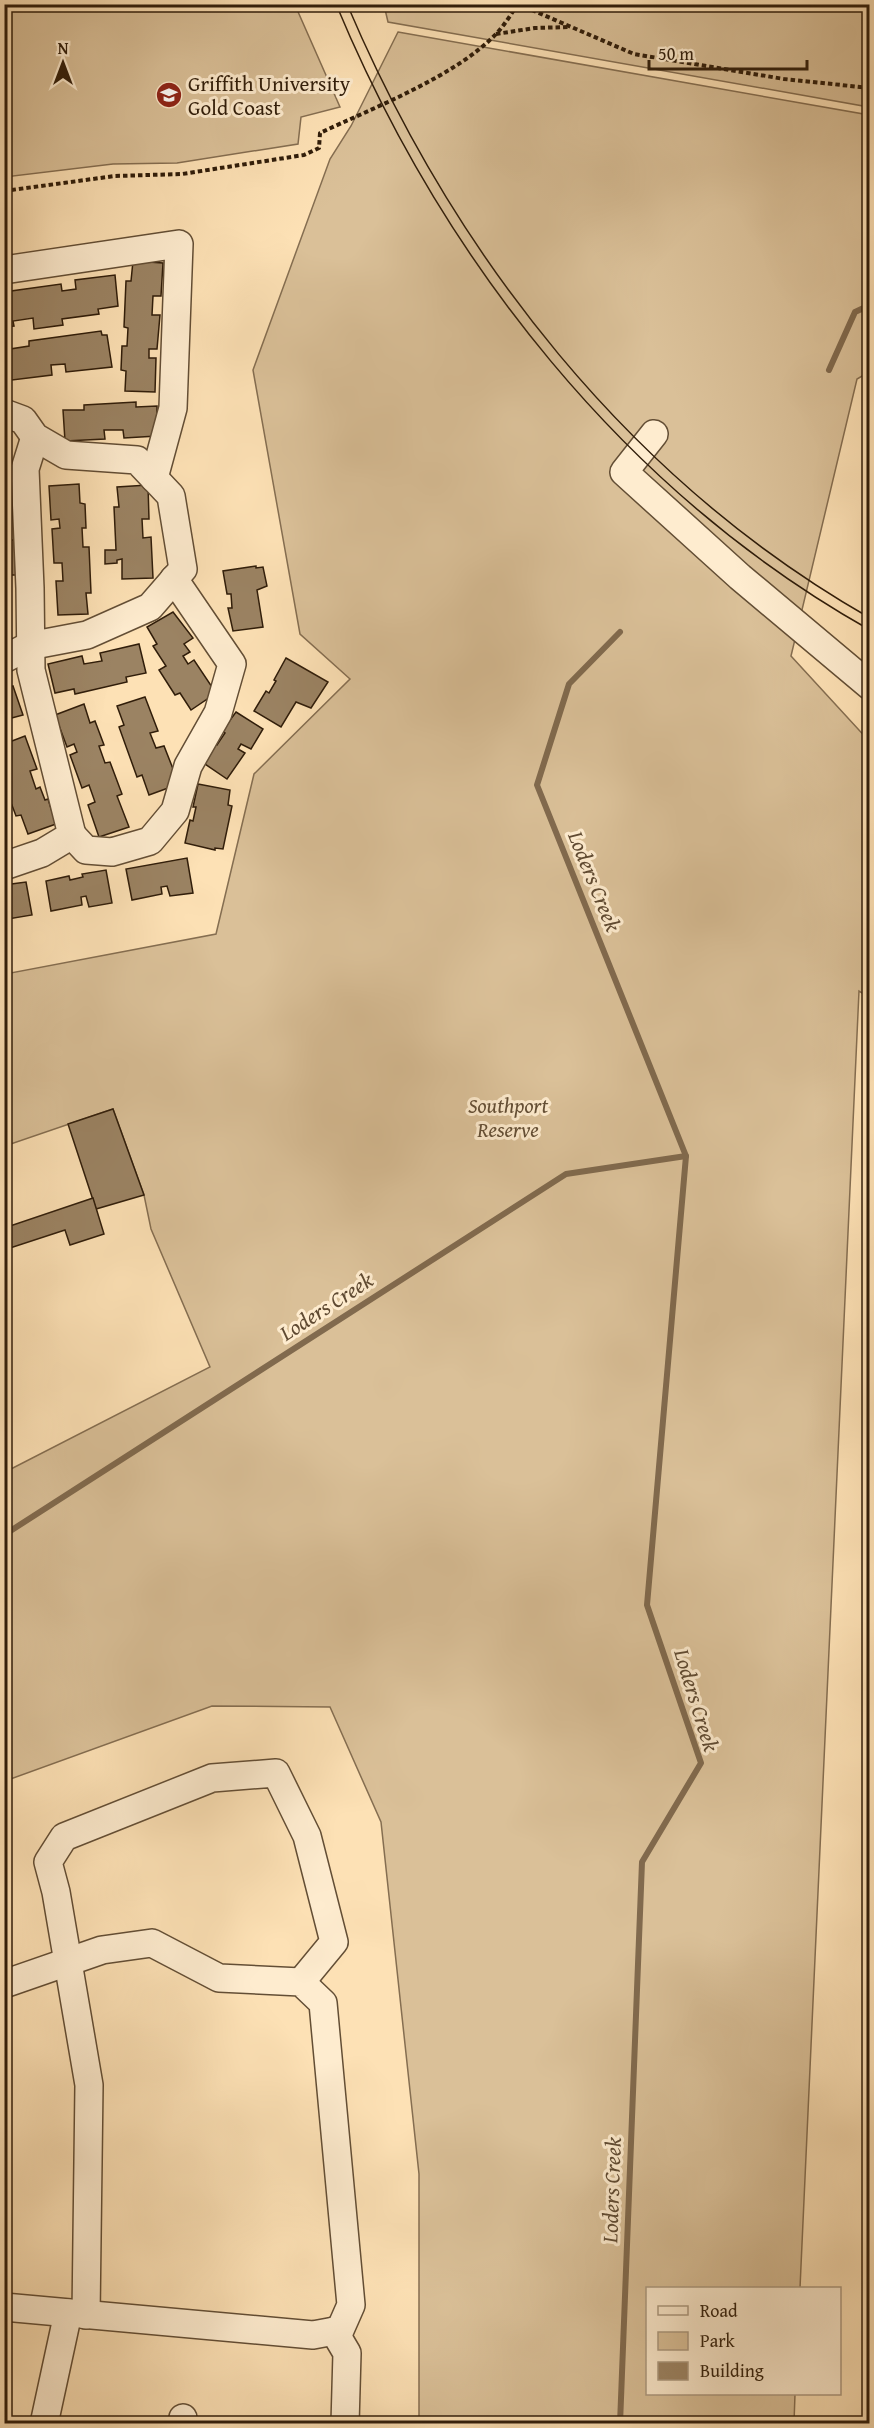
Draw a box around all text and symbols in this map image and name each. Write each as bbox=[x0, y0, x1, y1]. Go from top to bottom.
north arrow bbox=[33, 33, 93, 93]
scale bar bbox=[649, 33, 806, 71]
text: N bbox=[58, 36, 69, 60]
text: 50 m bbox=[658, 40, 694, 67]
place label: Griffith University Gold Coast bbox=[188, 68, 351, 123]
school or university icon: Griffith University Gold Coast bbox=[154, 80, 184, 110]
water label: Loders Creek bbox=[560, 825, 630, 937]
park label: Southport Reserve bbox=[468, 1090, 548, 1145]
water label: Loders Creek bbox=[272, 1263, 380, 1349]
water label: Loders Creek bbox=[666, 1644, 728, 1756]
water label: Loders Creek bbox=[593, 2136, 629, 2244]
legend bbox=[646, 2287, 841, 2395]
text: Road bbox=[700, 2297, 738, 2324]
text: Park bbox=[700, 2327, 736, 2354]
text: Building bbox=[700, 2357, 764, 2384]

